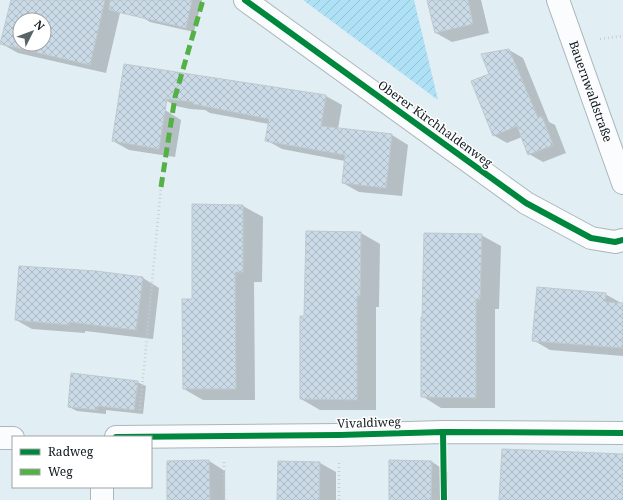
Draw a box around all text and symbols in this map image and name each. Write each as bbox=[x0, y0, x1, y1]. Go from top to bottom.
north arrow bbox=[12, 12, 52, 52]
text: N bbox=[31, 17, 48, 33]
street label: Bauernwaldstraße bbox=[565, 38, 617, 144]
street label: Oberer Kirchhaldenweg bbox=[375, 76, 496, 171]
street label: Vivaldiweg bbox=[337, 413, 402, 432]
legend bbox=[12, 436, 152, 488]
text: Radweg bbox=[48, 443, 94, 460]
text: Weg bbox=[48, 463, 73, 480]

